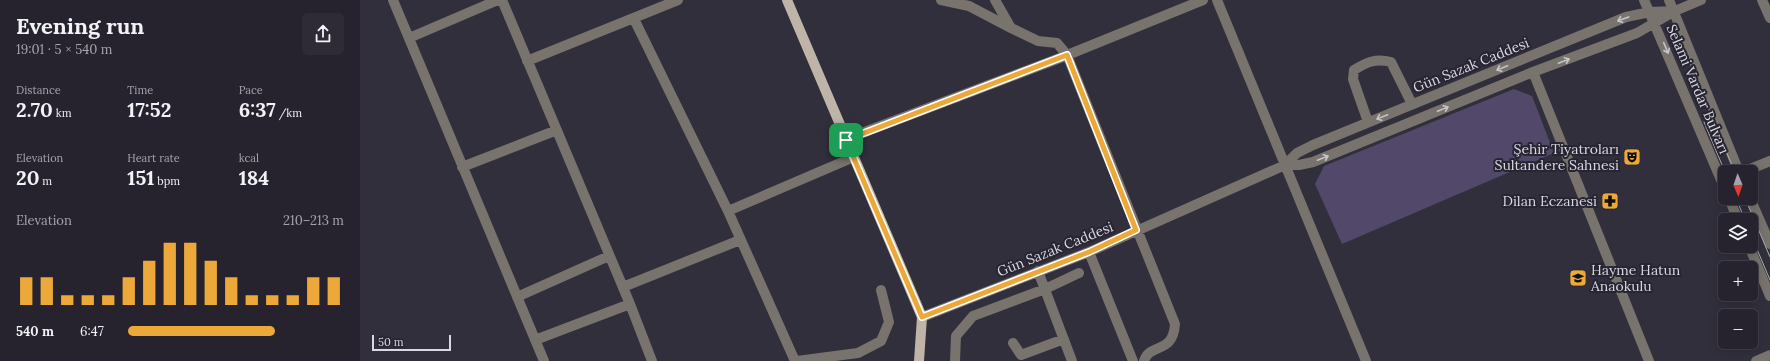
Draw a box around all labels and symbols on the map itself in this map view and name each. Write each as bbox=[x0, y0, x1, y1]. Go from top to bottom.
one-way arrow bbox=[1617, 15, 1629, 23]
street label: Selami Vardar Bulvarı bbox=[1663, 22, 1733, 156]
street label: Gün Sazak Caddesi bbox=[1410, 33, 1532, 97]
one-way arrow bbox=[1663, 42, 1670, 54]
one-way arrow bbox=[1558, 56, 1570, 64]
one-way arrow bbox=[1497, 64, 1509, 72]
one-way arrow bbox=[1437, 105, 1449, 112]
one-way arrow bbox=[1376, 113, 1388, 121]
pin bbox=[829, 123, 863, 157]
place label: Şehir Tiyatroları Sultandere Sahnesi bbox=[1495, 140, 1619, 174]
theatre icon: Şehir Tiyatroları Sultandere Sahnesi bbox=[1622, 147, 1642, 167]
one-way arrow bbox=[1317, 154, 1329, 162]
north arrow bbox=[1718, 165, 1758, 205]
pharmacy icon: Dilan Eczanesi bbox=[1600, 191, 1620, 211]
place label: Dilan Eczanesi bbox=[1502, 192, 1597, 210]
street label: Gün Sazak Caddesi bbox=[994, 217, 1116, 281]
place label: Hayme Hatun Anaokulu bbox=[1590, 261, 1681, 295]
school or university icon: Hayme Hatun Anaokulu bbox=[1568, 268, 1588, 288]
scale bar bbox=[372, 333, 451, 352]

